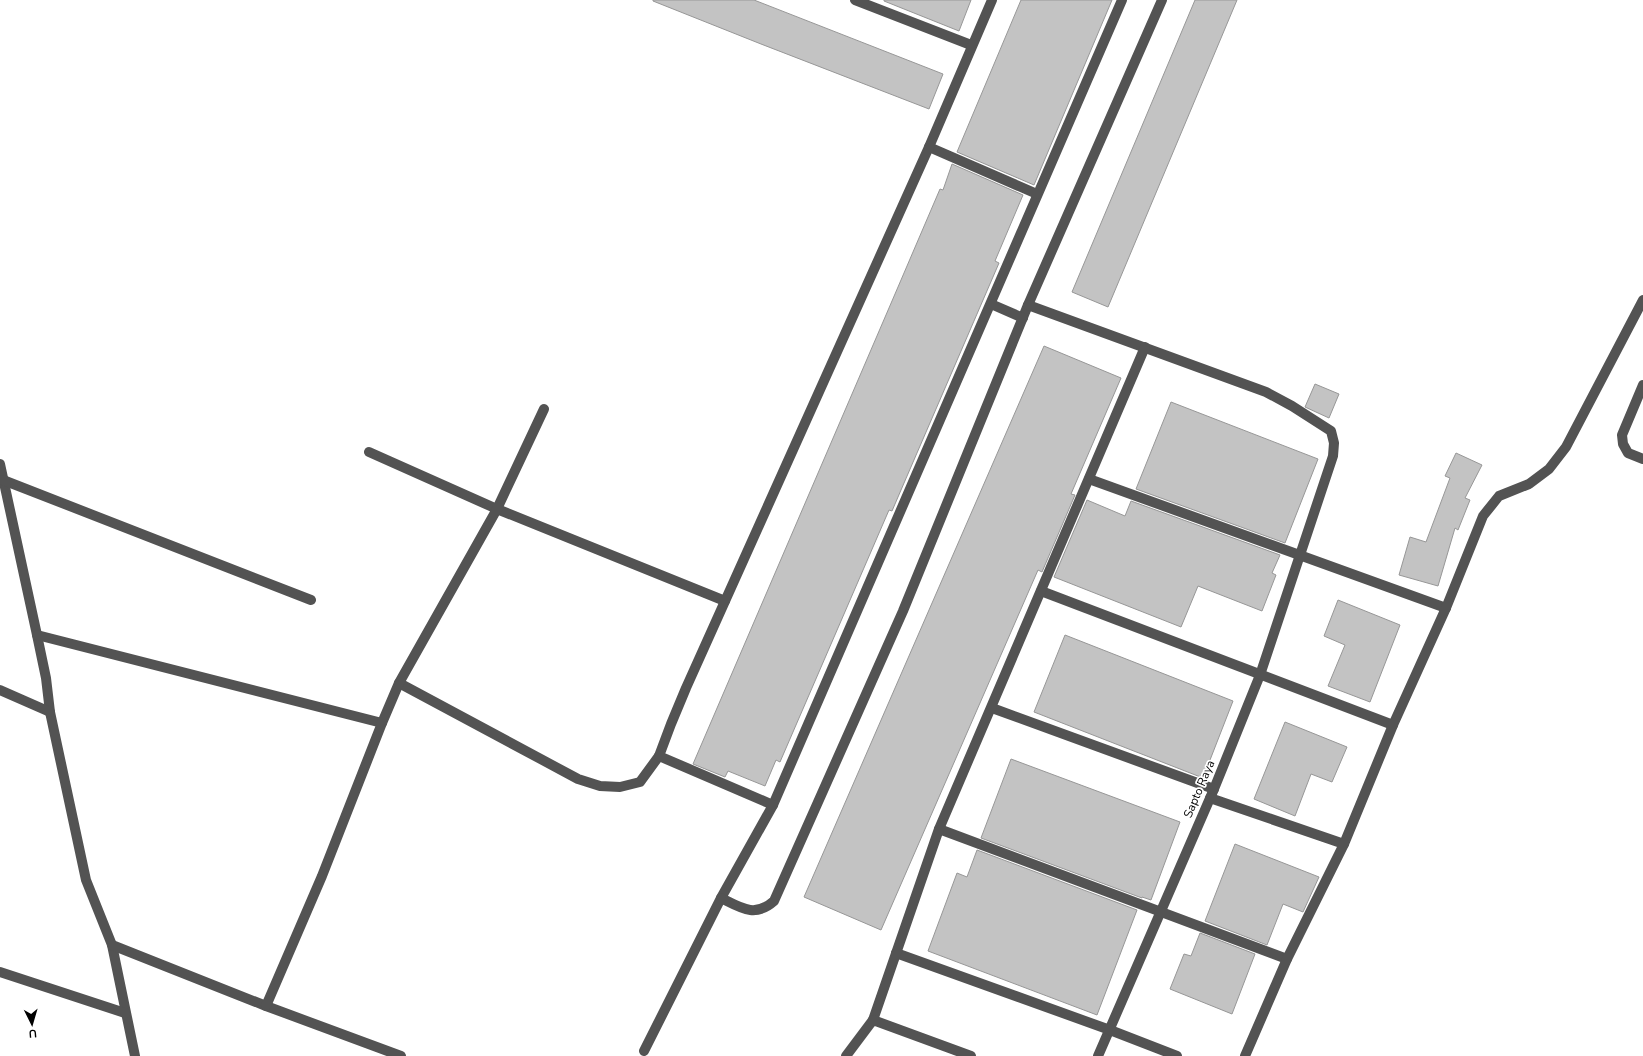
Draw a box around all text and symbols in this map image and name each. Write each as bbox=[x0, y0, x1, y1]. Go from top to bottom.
street label: Sapto Raya bbox=[1180, 758, 1218, 820]
north arrow bbox=[12, 1004, 52, 1044]
text: U bbox=[28, 1026, 38, 1041]

